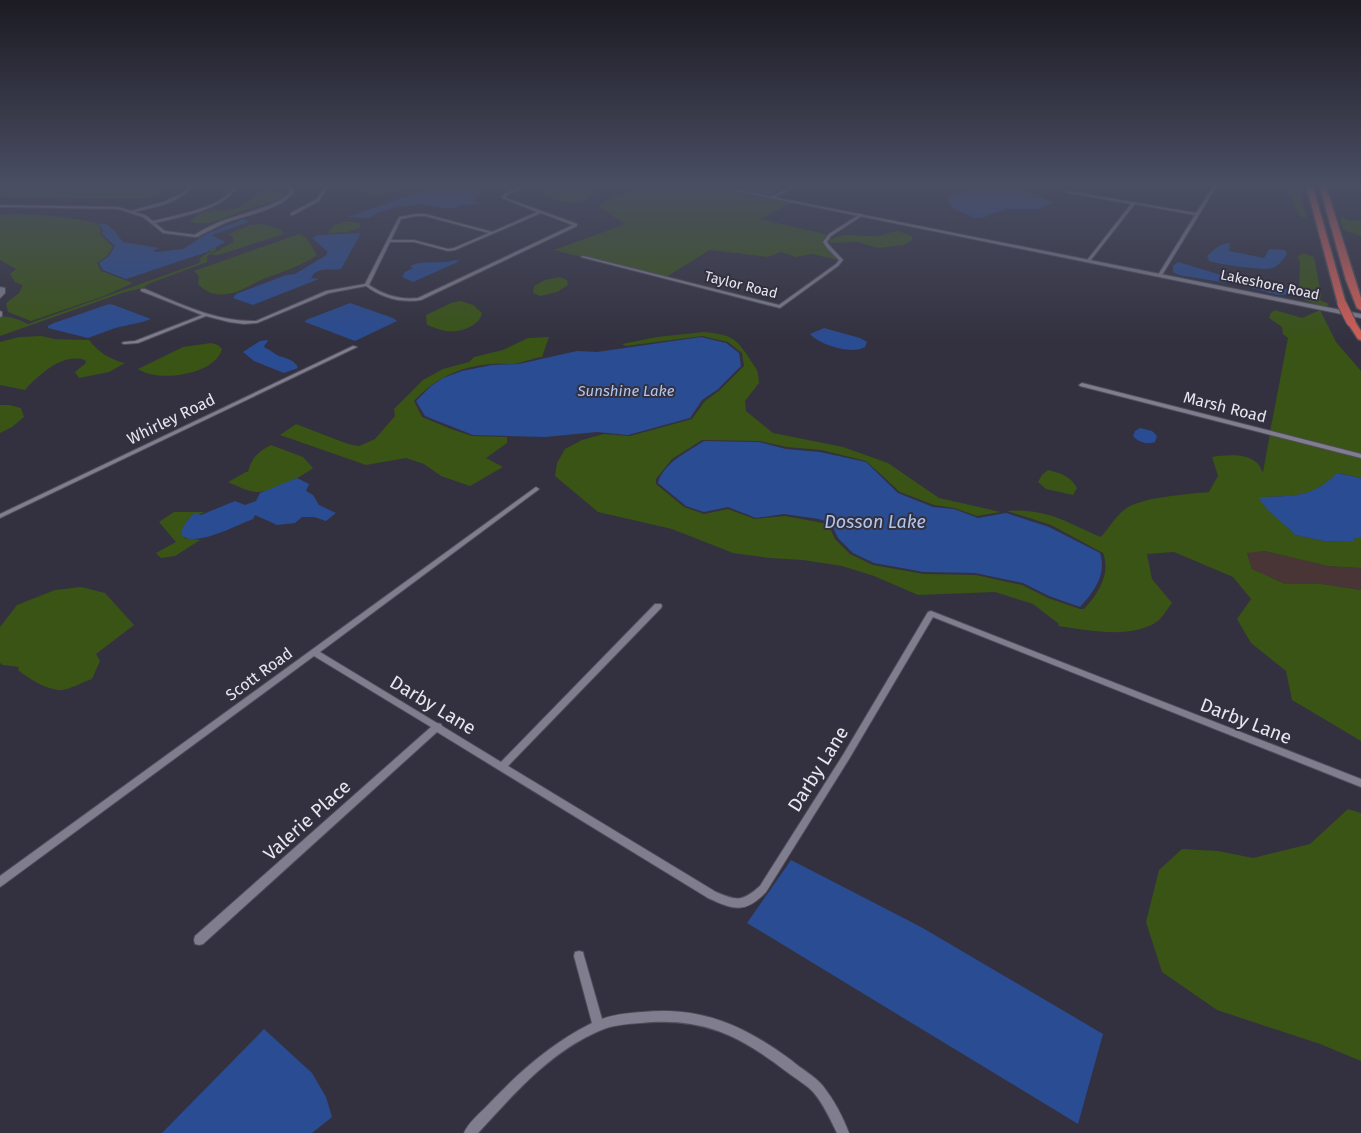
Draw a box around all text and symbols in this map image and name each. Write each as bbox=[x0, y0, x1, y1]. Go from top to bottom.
street label: Lakeshore Road bbox=[1219, 266, 1321, 304]
street label: Taylor Road bbox=[703, 268, 779, 302]
water label: Sunshine Lake bbox=[576, 382, 675, 400]
street label: Marsh Road bbox=[1181, 387, 1269, 427]
street label: Whirley Road bbox=[124, 390, 218, 448]
water label: Dosson Lake bbox=[824, 511, 926, 533]
street label: Scott Road bbox=[222, 643, 296, 705]
street label: Darby Lane bbox=[386, 670, 480, 740]
street label: Darby Lane bbox=[1197, 693, 1295, 749]
street label: Darby Lane bbox=[783, 722, 853, 816]
street label: Valerie Place bbox=[259, 775, 355, 865]

